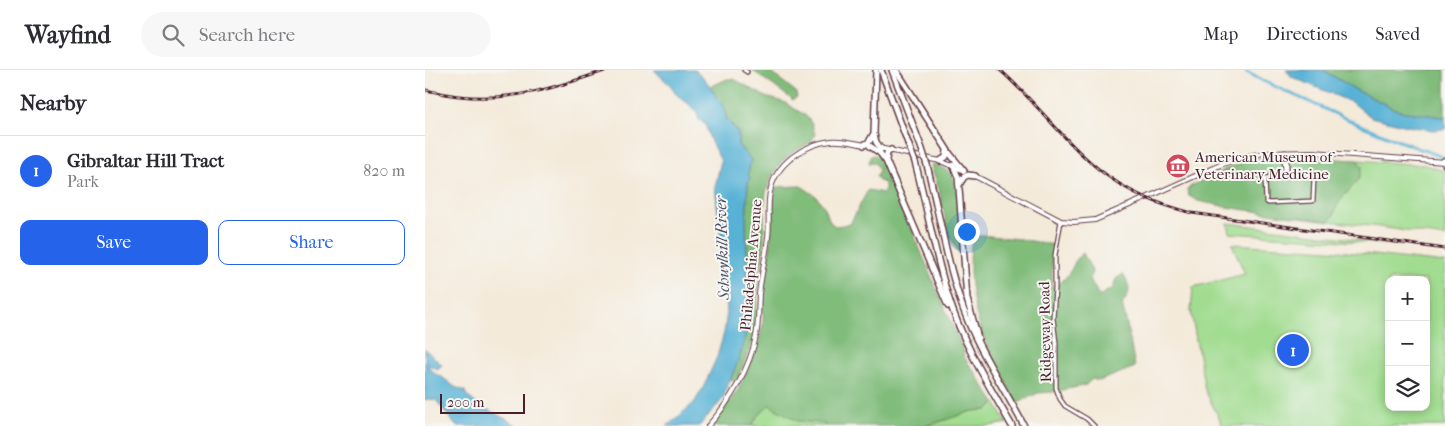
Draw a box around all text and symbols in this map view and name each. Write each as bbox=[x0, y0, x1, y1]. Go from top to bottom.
search box bbox=[141, 12, 491, 57]
text: Wayfind bbox=[25, 21, 111, 49]
icon: search bbox=[159, 21, 187, 49]
text: Search here bbox=[199, 24, 295, 46]
text: Map bbox=[1204, 24, 1238, 45]
text: Directions bbox=[1266, 24, 1347, 45]
text: Saved bbox=[1375, 24, 1420, 45]
text: Nearby bbox=[20, 91, 86, 115]
place label: American Museum of Veterinary Medicine bbox=[1194, 148, 1335, 183]
text: Gibraltar Hill Tract bbox=[67, 150, 224, 172]
museum icon: American Museum of Veterinary Medicine bbox=[1165, 153, 1191, 179]
text: 1 bbox=[33, 161, 39, 180]
text: 820 m bbox=[363, 161, 405, 180]
text: Park bbox=[67, 172, 99, 191]
water label: Schuylkill River bbox=[711, 194, 733, 301]
street label: Philadelphia Avenue bbox=[736, 198, 766, 332]
your location bbox=[954, 219, 980, 245]
button: Save bbox=[20, 220, 208, 265]
button: Share bbox=[218, 220, 405, 265]
map controls bbox=[1385, 276, 1430, 411]
button: + bbox=[1385, 276, 1430, 321]
street label: Ridgeway Road bbox=[1035, 281, 1055, 383]
button: − bbox=[1385, 321, 1430, 366]
pin: 1 bbox=[1277, 331, 1309, 369]
button: layers bbox=[1385, 366, 1430, 411]
scale bar bbox=[440, 391, 525, 414]
text: 200 m bbox=[447, 394, 484, 411]

